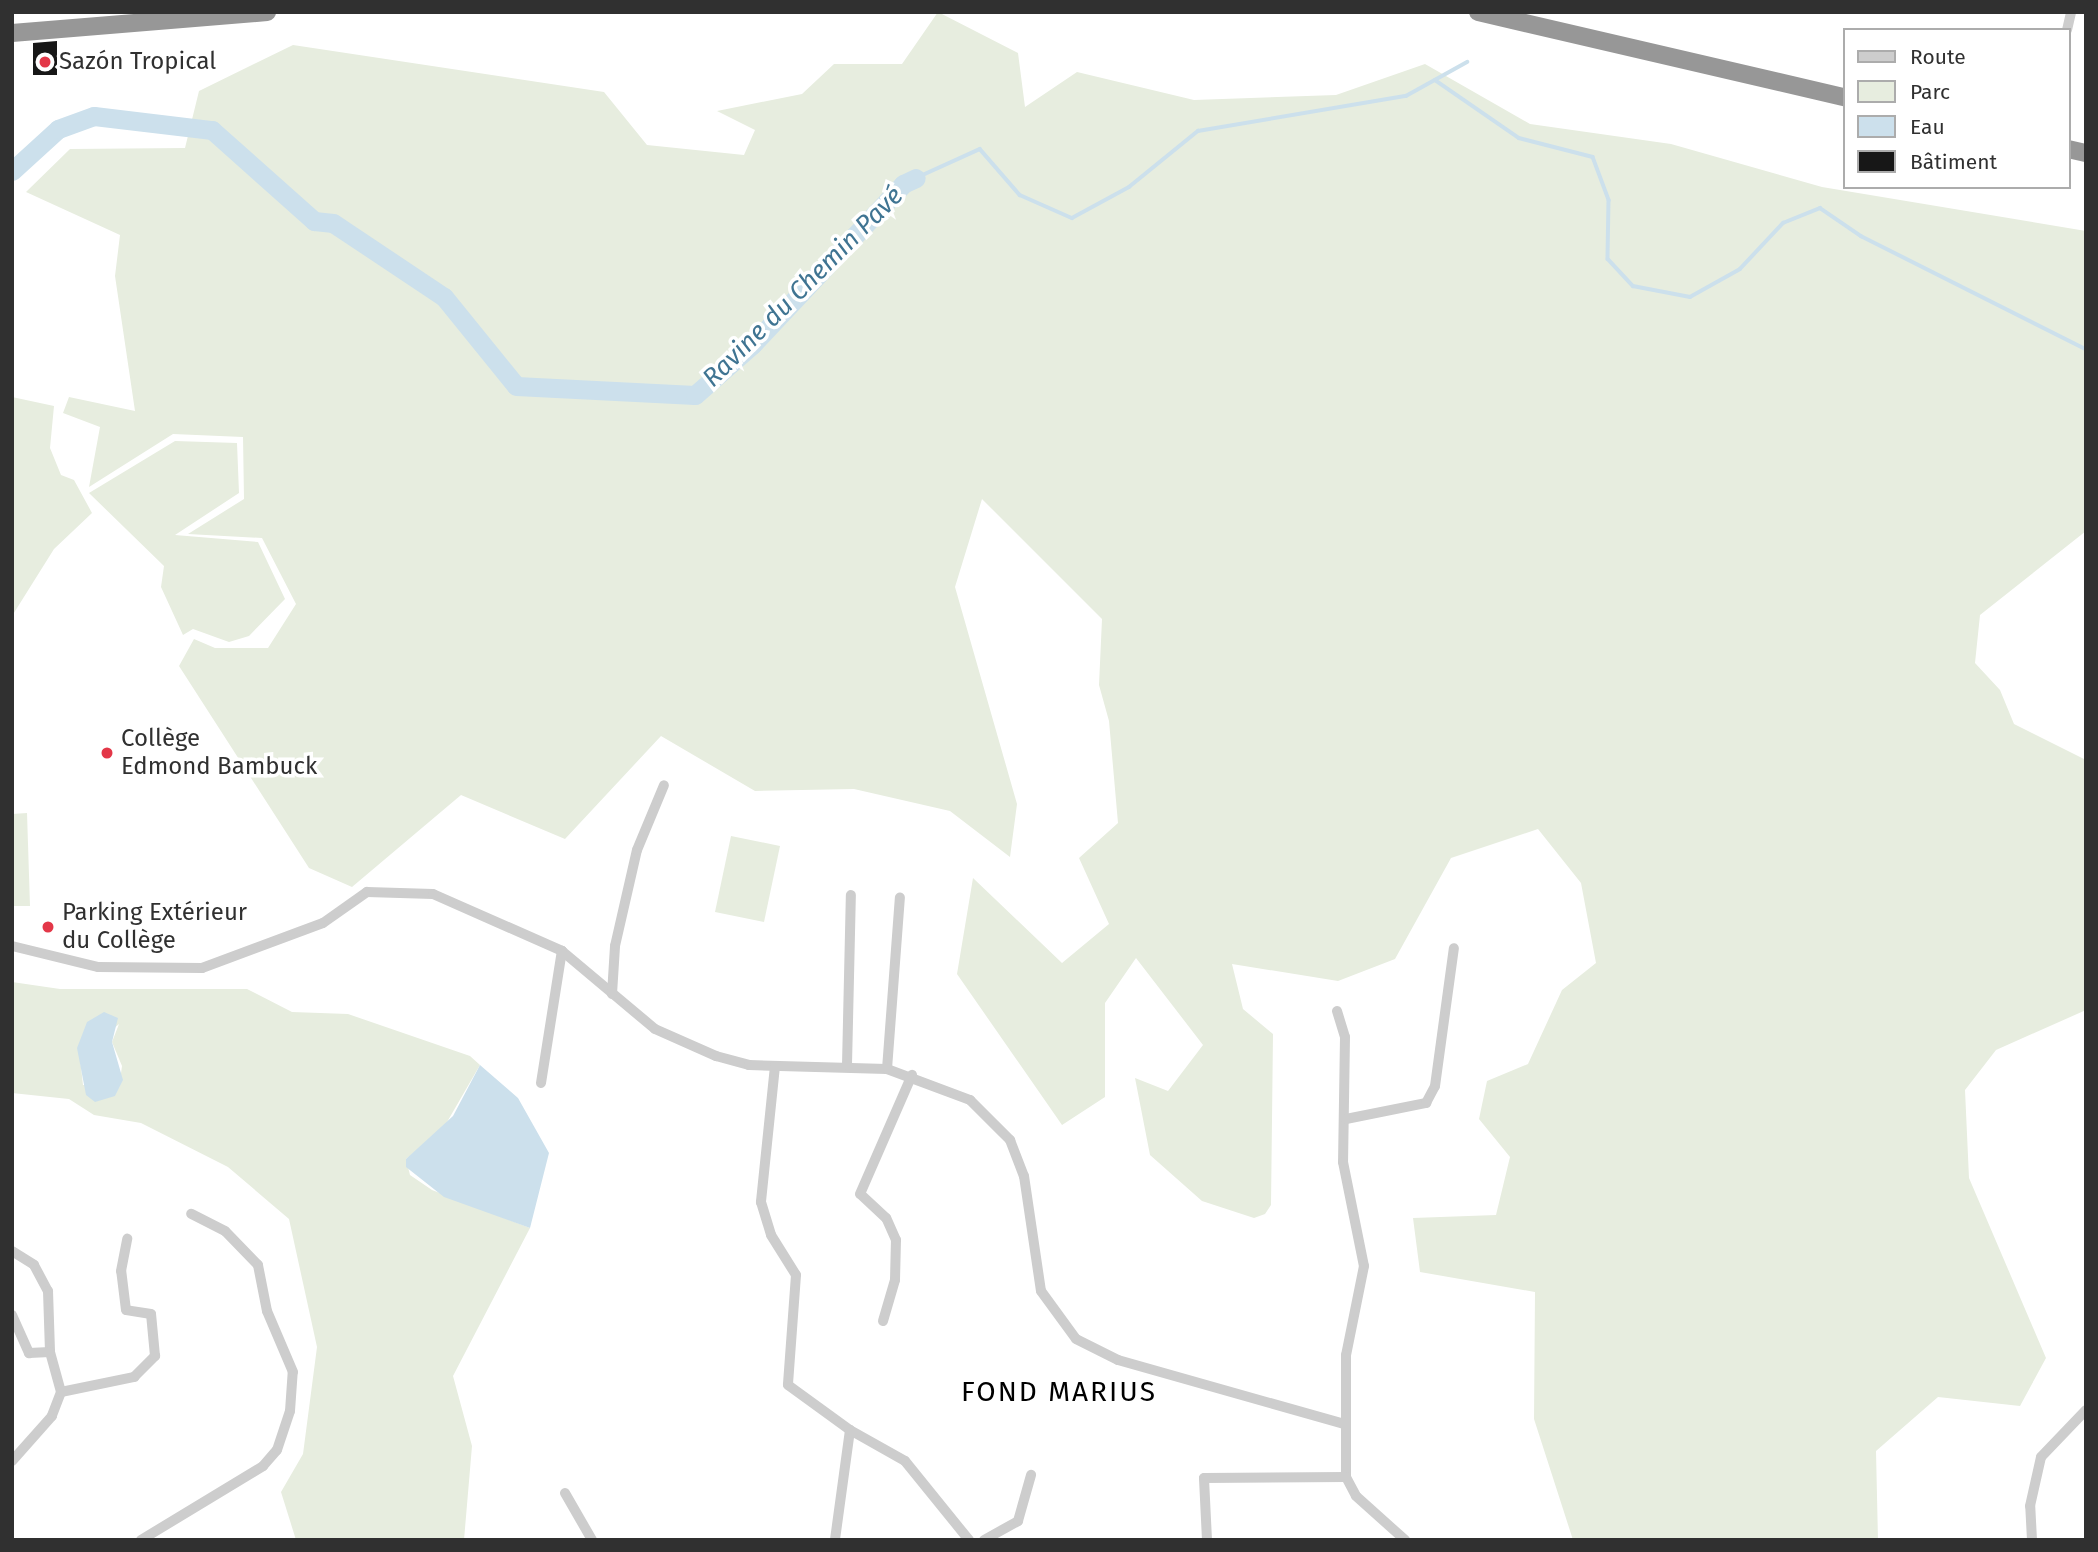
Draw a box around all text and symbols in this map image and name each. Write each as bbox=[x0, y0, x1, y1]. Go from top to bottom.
legend bbox=[1842, 28, 2070, 189]
text: Route bbox=[1910, 44, 1966, 70]
place label: Sazón Tropical bbox=[59, 48, 216, 76]
marker: Sazón Tropical bbox=[37, 54, 53, 70]
text: Parc bbox=[1910, 79, 1950, 105]
text: Eau bbox=[1910, 114, 1945, 140]
text: Bâtiment bbox=[1910, 149, 1997, 175]
water label: Ravine du Chemin Pavé bbox=[696, 180, 910, 394]
place label: Collège Edmond Bambuck bbox=[121, 725, 317, 781]
marker: Collège Edmond Bambuck bbox=[99, 745, 115, 761]
place label: Parking Extérieur du Collège bbox=[62, 899, 247, 955]
marker: Parking Extérieur du Collège bbox=[40, 919, 56, 935]
district label: FOND MARIUS bbox=[962, 1375, 1156, 1409]

